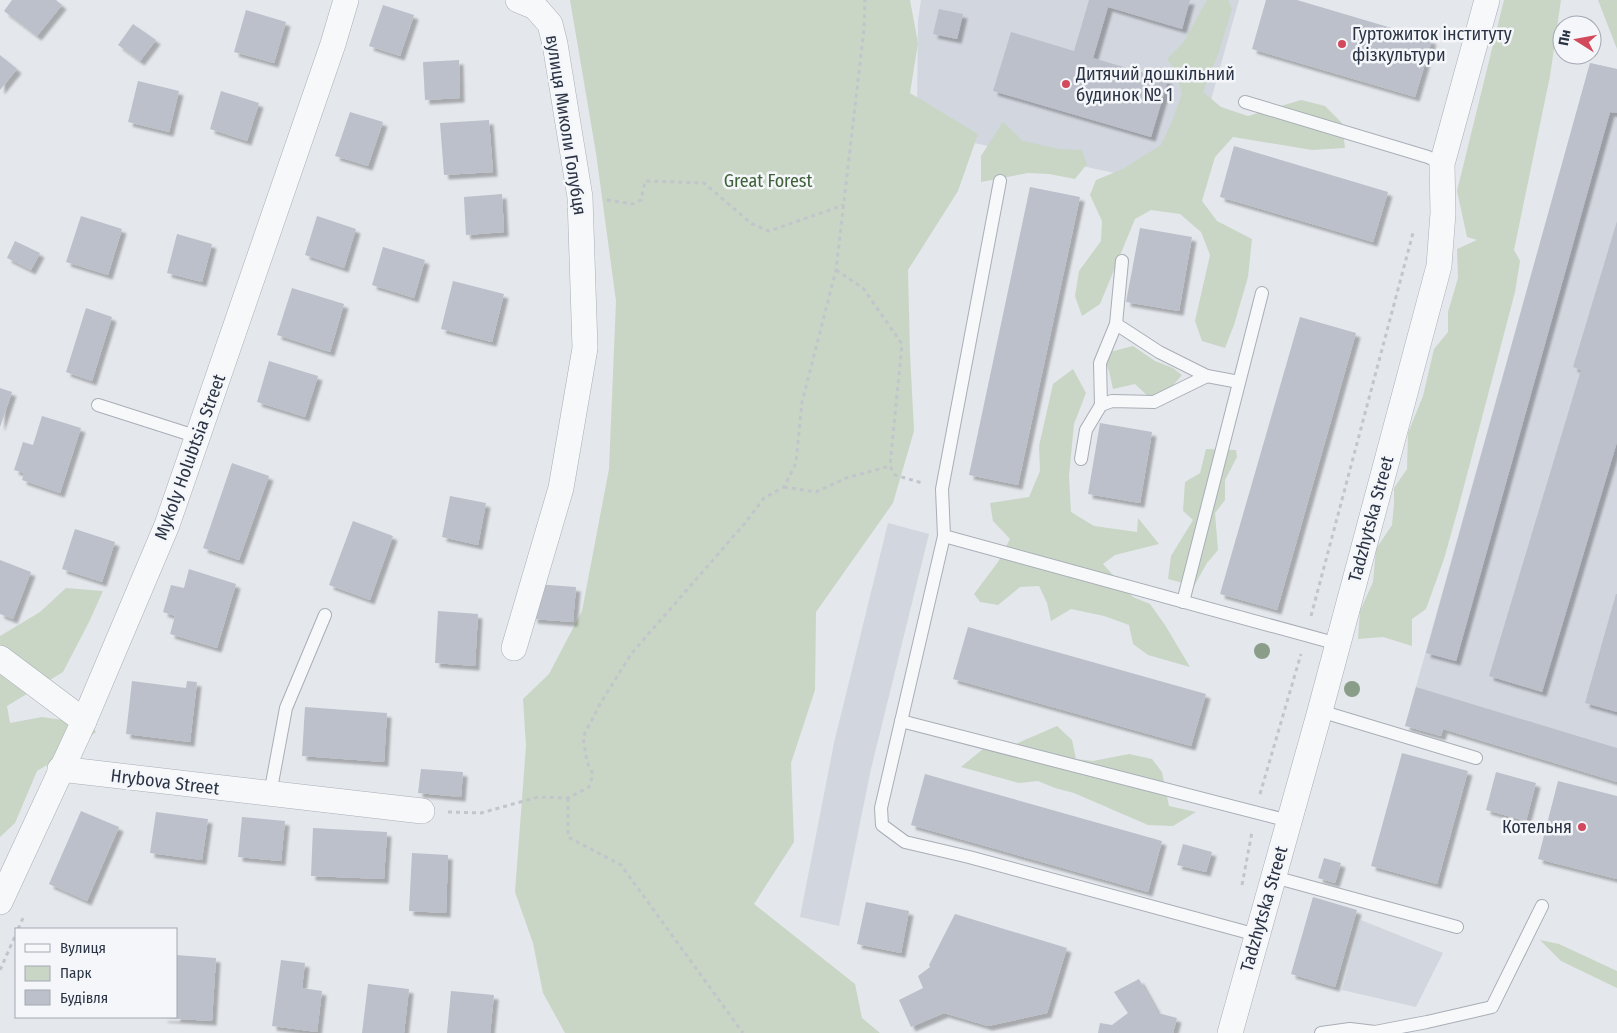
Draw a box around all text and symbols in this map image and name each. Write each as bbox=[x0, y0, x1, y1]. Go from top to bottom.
north arrow bbox=[1552, 15, 1602, 65]
place label: Гуртожиток інституту фізкультури bbox=[1352, 23, 1512, 66]
text: Пн bbox=[1555, 28, 1575, 47]
street label: вулиця Миколи Голубця bbox=[541, 33, 591, 217]
marker: Гуртожиток інституту фізкультури bbox=[1336, 38, 1348, 50]
place label: Дитячий дошкільний будинок № 1 bbox=[1075, 63, 1235, 106]
marker: Дитячий дошкільний будинок № 1 bbox=[1060, 78, 1072, 90]
park label: Great Forest bbox=[724, 170, 812, 192]
street label: Mykoly Holubtsia Street bbox=[150, 371, 230, 543]
street label: Tadzhytska Street bbox=[1344, 454, 1398, 584]
street label: Hrybova Street bbox=[109, 764, 221, 800]
place label: Котельня bbox=[1502, 816, 1572, 838]
marker: Котельня bbox=[1576, 821, 1588, 833]
street label: Tadzhytska Street bbox=[1236, 844, 1292, 974]
legend bbox=[15, 928, 178, 1018]
text: Вулиця bbox=[60, 939, 106, 957]
text: Парк bbox=[60, 964, 91, 982]
text: Будівля bbox=[60, 989, 108, 1007]

